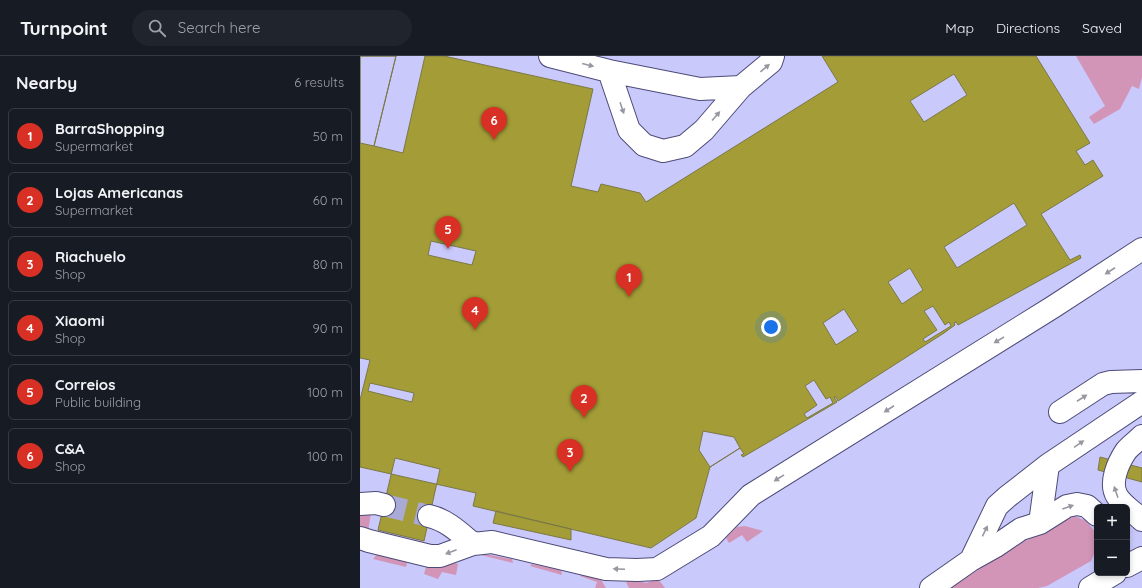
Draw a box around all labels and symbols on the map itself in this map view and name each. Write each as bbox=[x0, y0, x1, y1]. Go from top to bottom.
one-way arrow bbox=[582, 63, 594, 69]
one-way arrow bbox=[759, 63, 770, 72]
one-way arrow bbox=[619, 102, 625, 114]
pin: 6 bbox=[481, 107, 507, 140]
one-way arrow bbox=[712, 111, 721, 122]
pin: 5 bbox=[435, 216, 461, 249]
pin: 1 bbox=[616, 264, 642, 297]
one-way arrow bbox=[1104, 267, 1115, 275]
pin: 4 bbox=[462, 297, 488, 330]
your location bbox=[761, 317, 781, 337]
one-way arrow bbox=[993, 336, 1005, 343]
pin: 2 bbox=[571, 385, 597, 418]
one-way arrow bbox=[1076, 395, 1088, 402]
one-way arrow bbox=[884, 405, 894, 413]
pin: 3 bbox=[557, 439, 583, 472]
one-way arrow bbox=[1074, 440, 1084, 448]
one-way arrow bbox=[773, 474, 785, 481]
one-way arrow bbox=[1113, 485, 1119, 497]
one-way arrow bbox=[1063, 504, 1075, 510]
one-way arrow bbox=[982, 525, 988, 536]
one-way arrow bbox=[445, 550, 457, 556]
one-way arrow bbox=[613, 566, 625, 573]

